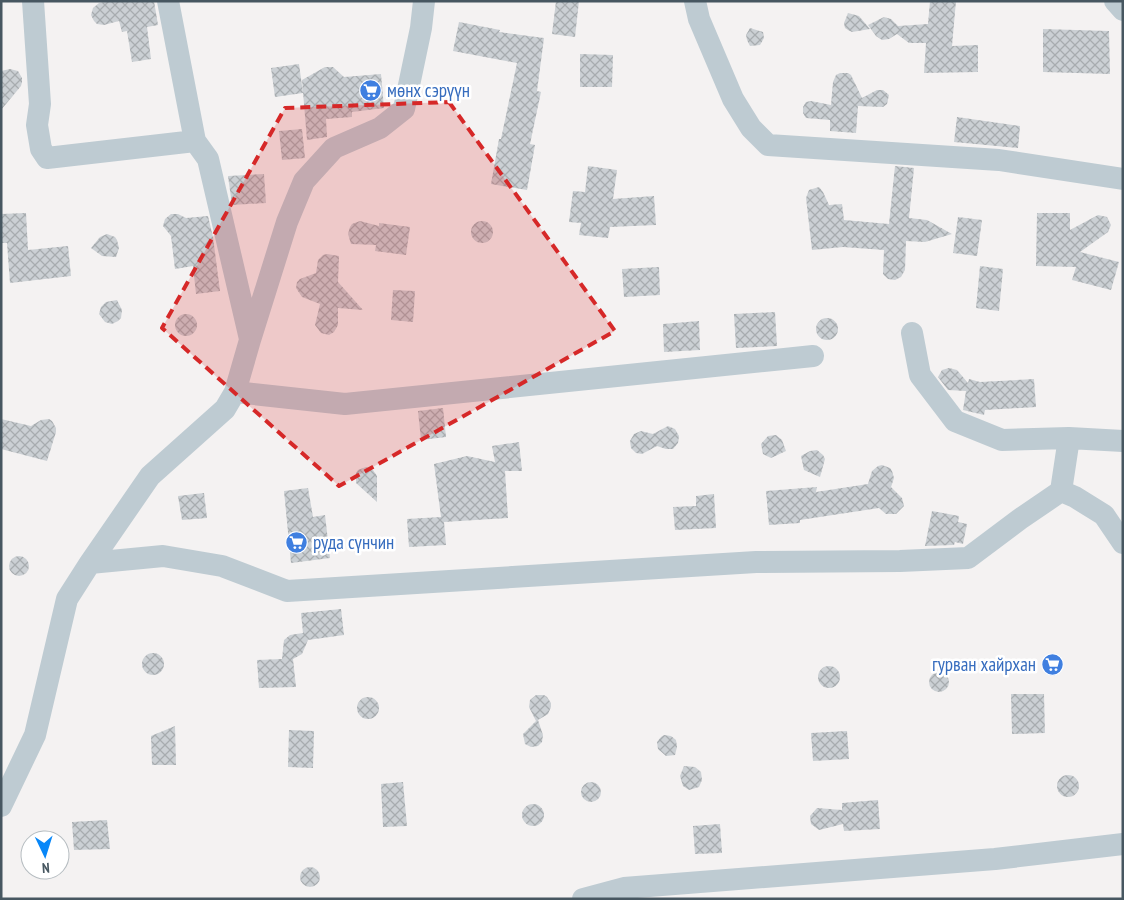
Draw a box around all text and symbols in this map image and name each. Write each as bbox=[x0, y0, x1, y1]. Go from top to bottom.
supermarket icon: мөнх сэрүүн bbox=[359, 78, 383, 102]
place label: мөнх сэрүүн bbox=[387, 78, 470, 102]
supermarket icon: руда сүнчин bbox=[285, 530, 309, 554]
place label: руда сүнчин bbox=[313, 530, 394, 554]
place label: гурван хайрхан bbox=[932, 652, 1036, 676]
supermarket icon: гурван хайрхан bbox=[1040, 652, 1064, 676]
north arrow bbox=[20, 830, 70, 880]
text: N bbox=[42, 859, 50, 877]

